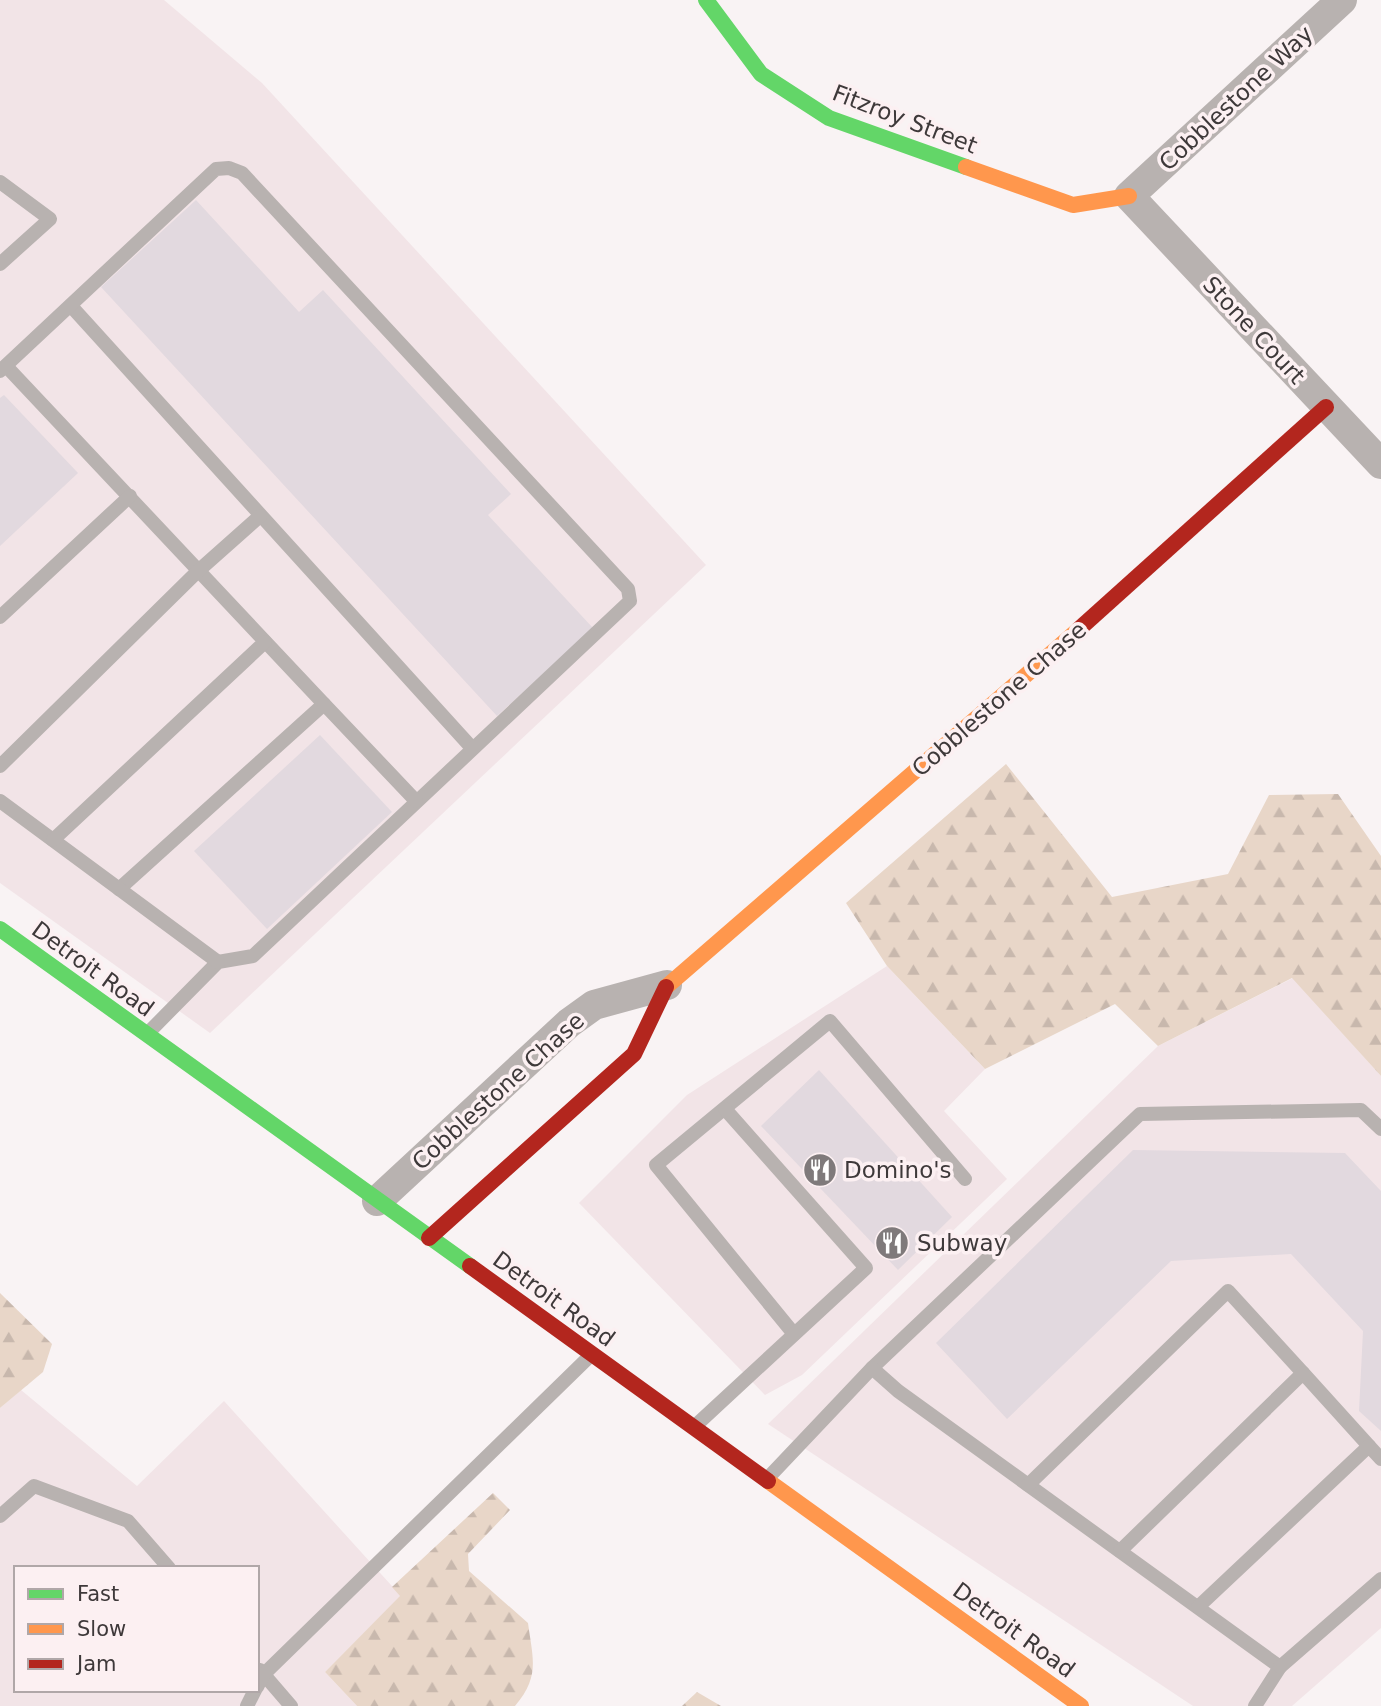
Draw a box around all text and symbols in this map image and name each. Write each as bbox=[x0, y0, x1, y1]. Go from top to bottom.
street label: Cobblestone Way bbox=[1154, 20, 1318, 176]
street label: Fitzroy Street bbox=[829, 79, 981, 159]
street label: Stone Court bbox=[1198, 271, 1310, 389]
street label: Cobblestone Chase bbox=[907, 616, 1091, 782]
street label: Detroit Road bbox=[27, 916, 159, 1022]
street label: Cobblestone Chase bbox=[407, 1007, 589, 1175]
restaurant icon: Domino's bbox=[801, 1151, 839, 1189]
place label: Domino's bbox=[844, 1157, 952, 1183]
restaurant icon: Subway bbox=[873, 1224, 911, 1262]
place label: Subway bbox=[917, 1230, 1007, 1256]
street label: Detroit Road bbox=[488, 1246, 620, 1352]
legend bbox=[14, 1566, 259, 1692]
street label: Detroit Road bbox=[948, 1577, 1080, 1683]
text: Fast bbox=[77, 1582, 119, 1606]
text: Slow bbox=[77, 1617, 126, 1641]
text: Jam bbox=[75, 1652, 117, 1676]

